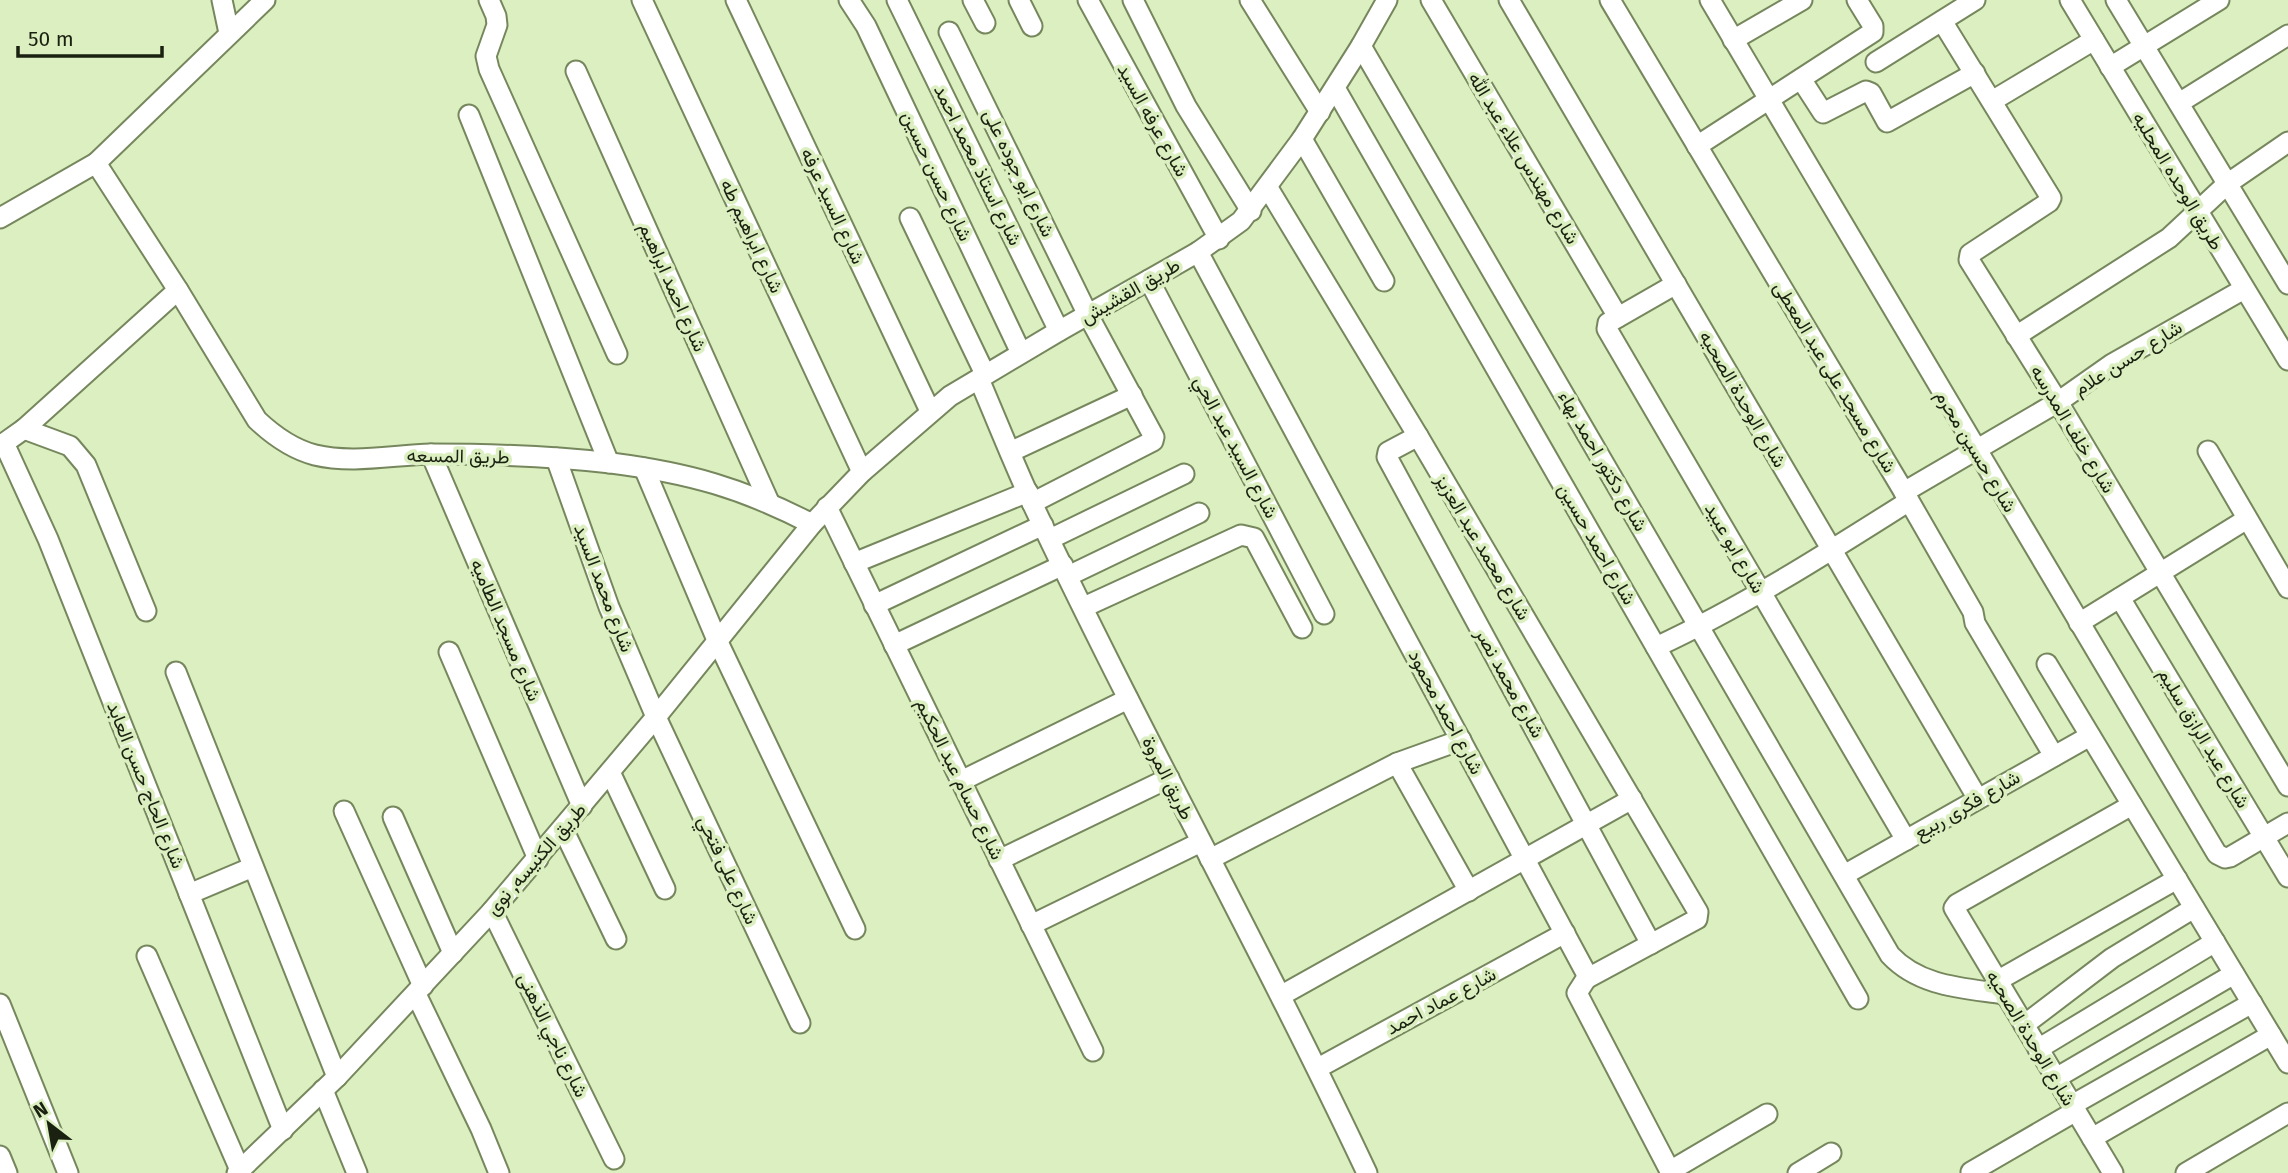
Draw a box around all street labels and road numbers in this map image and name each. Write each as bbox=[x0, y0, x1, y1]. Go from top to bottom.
street label: شارع عرفه السيد bbox=[1112, 59, 1194, 181]
street label: شارع مهندس علاء عبد الله bbox=[1463, 68, 1584, 249]
street label: شارع استاذ محمد احمد bbox=[928, 81, 1027, 250]
street label: شارع ابو جوده على bbox=[977, 105, 1060, 241]
street label: شارع حسن حسين bbox=[896, 107, 977, 245]
street label: طريق الوحده المحليه bbox=[2128, 108, 2228, 254]
street label: شارع السيد عرفه bbox=[795, 144, 870, 268]
street label: شارع ابراهيم طه bbox=[715, 175, 788, 297]
street label: شارع احمد ابراهيم bbox=[633, 219, 712, 356]
street label: طريق القشيش bbox=[1076, 253, 1184, 329]
street label: شارع مسجد على عبد المعطى bbox=[1768, 277, 1901, 477]
street label: شارع حسن علام bbox=[2070, 316, 2187, 401]
street label: شارع الوحدة الصحيه bbox=[1694, 326, 1792, 472]
street label: شارع خلف المدرسه bbox=[2025, 361, 2120, 498]
street label: شارع السيد عبد الحي bbox=[1185, 372, 1283, 524]
street label: شارع حسين محرم bbox=[1930, 386, 2022, 517]
street label: شارع دكتور احمد بهاء bbox=[1553, 387, 1653, 536]
street label: طريق المسعه bbox=[406, 444, 510, 468]
street label: شارع محمد عبد العزيز bbox=[1429, 469, 1536, 625]
street label: شارع احمد حسين bbox=[1552, 479, 1641, 609]
street label: شارع ابو عبيد bbox=[1699, 499, 1770, 598]
street label: شارع محمد السيد bbox=[568, 521, 639, 656]
street label: شارع مسجد الطاميه bbox=[465, 556, 546, 705]
street label: شارع محمد نصر bbox=[1469, 623, 1550, 742]
street label: شارع احمد محمود bbox=[1403, 646, 1489, 779]
street label: شارع عبد الرازق سليم bbox=[2152, 664, 2255, 813]
street label: شارع حسام عبد الحكيم bbox=[910, 695, 1009, 864]
street label: شارع الحاج حسن العابد bbox=[101, 698, 190, 872]
street label: طريق المروة bbox=[1137, 732, 1199, 824]
street label: شارع فكرى ربيع bbox=[1910, 765, 2025, 846]
street label: طريق الكنيسه, نوى bbox=[481, 798, 591, 920]
street label: شارع على فتحي bbox=[689, 812, 763, 930]
street label: شارع عماد احمد bbox=[1382, 962, 1500, 1041]
street label: شارع الوحدة الصحيه bbox=[1981, 966, 2081, 1111]
street label: شارع ناجي الذهنى bbox=[509, 969, 593, 1103]

